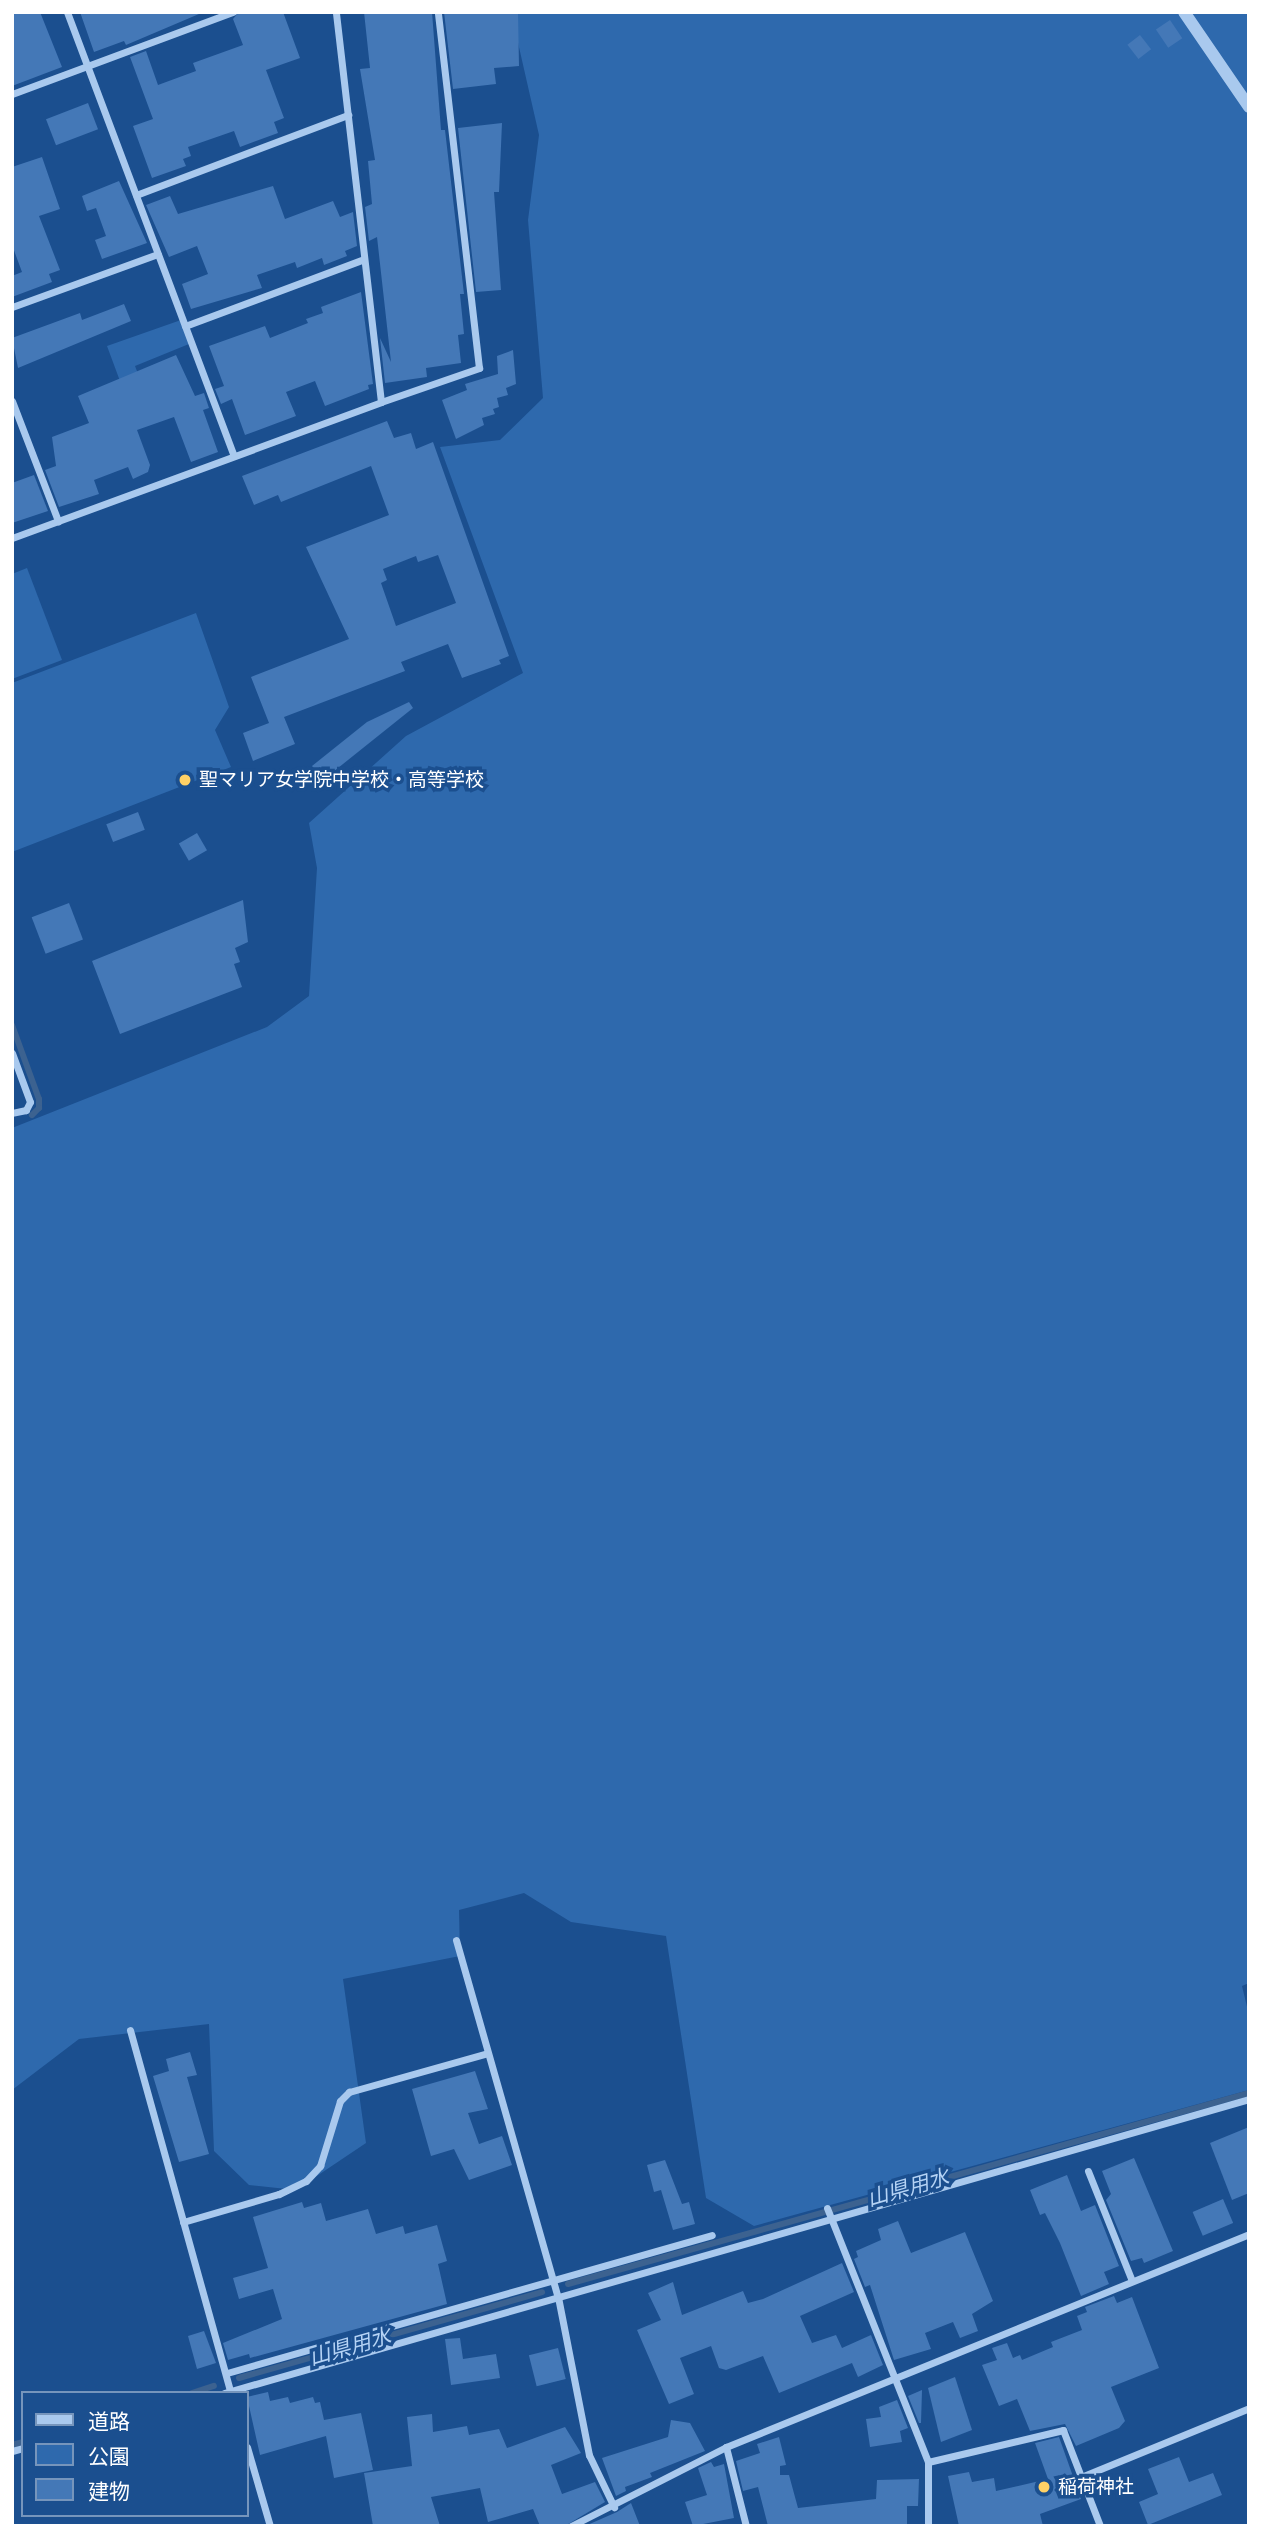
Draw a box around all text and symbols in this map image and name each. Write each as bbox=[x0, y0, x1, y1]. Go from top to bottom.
place label: 聖マリア女学院中学校・高等学校 bbox=[199, 769, 484, 791]
marker: 聖マリア女学院中学校・高等学校 bbox=[177, 772, 193, 788]
water label: 山県用水 bbox=[864, 2164, 952, 2212]
water label: 山県用水 bbox=[306, 2323, 394, 2371]
legend bbox=[21, 2391, 248, 2517]
text: 道路 bbox=[88, 2409, 130, 2434]
text: 公園 bbox=[88, 2444, 130, 2469]
place label: 稲荷神社 bbox=[1058, 2476, 1134, 2498]
text: 建物 bbox=[88, 2479, 130, 2504]
marker: 稲荷神社 bbox=[1036, 2479, 1052, 2495]

